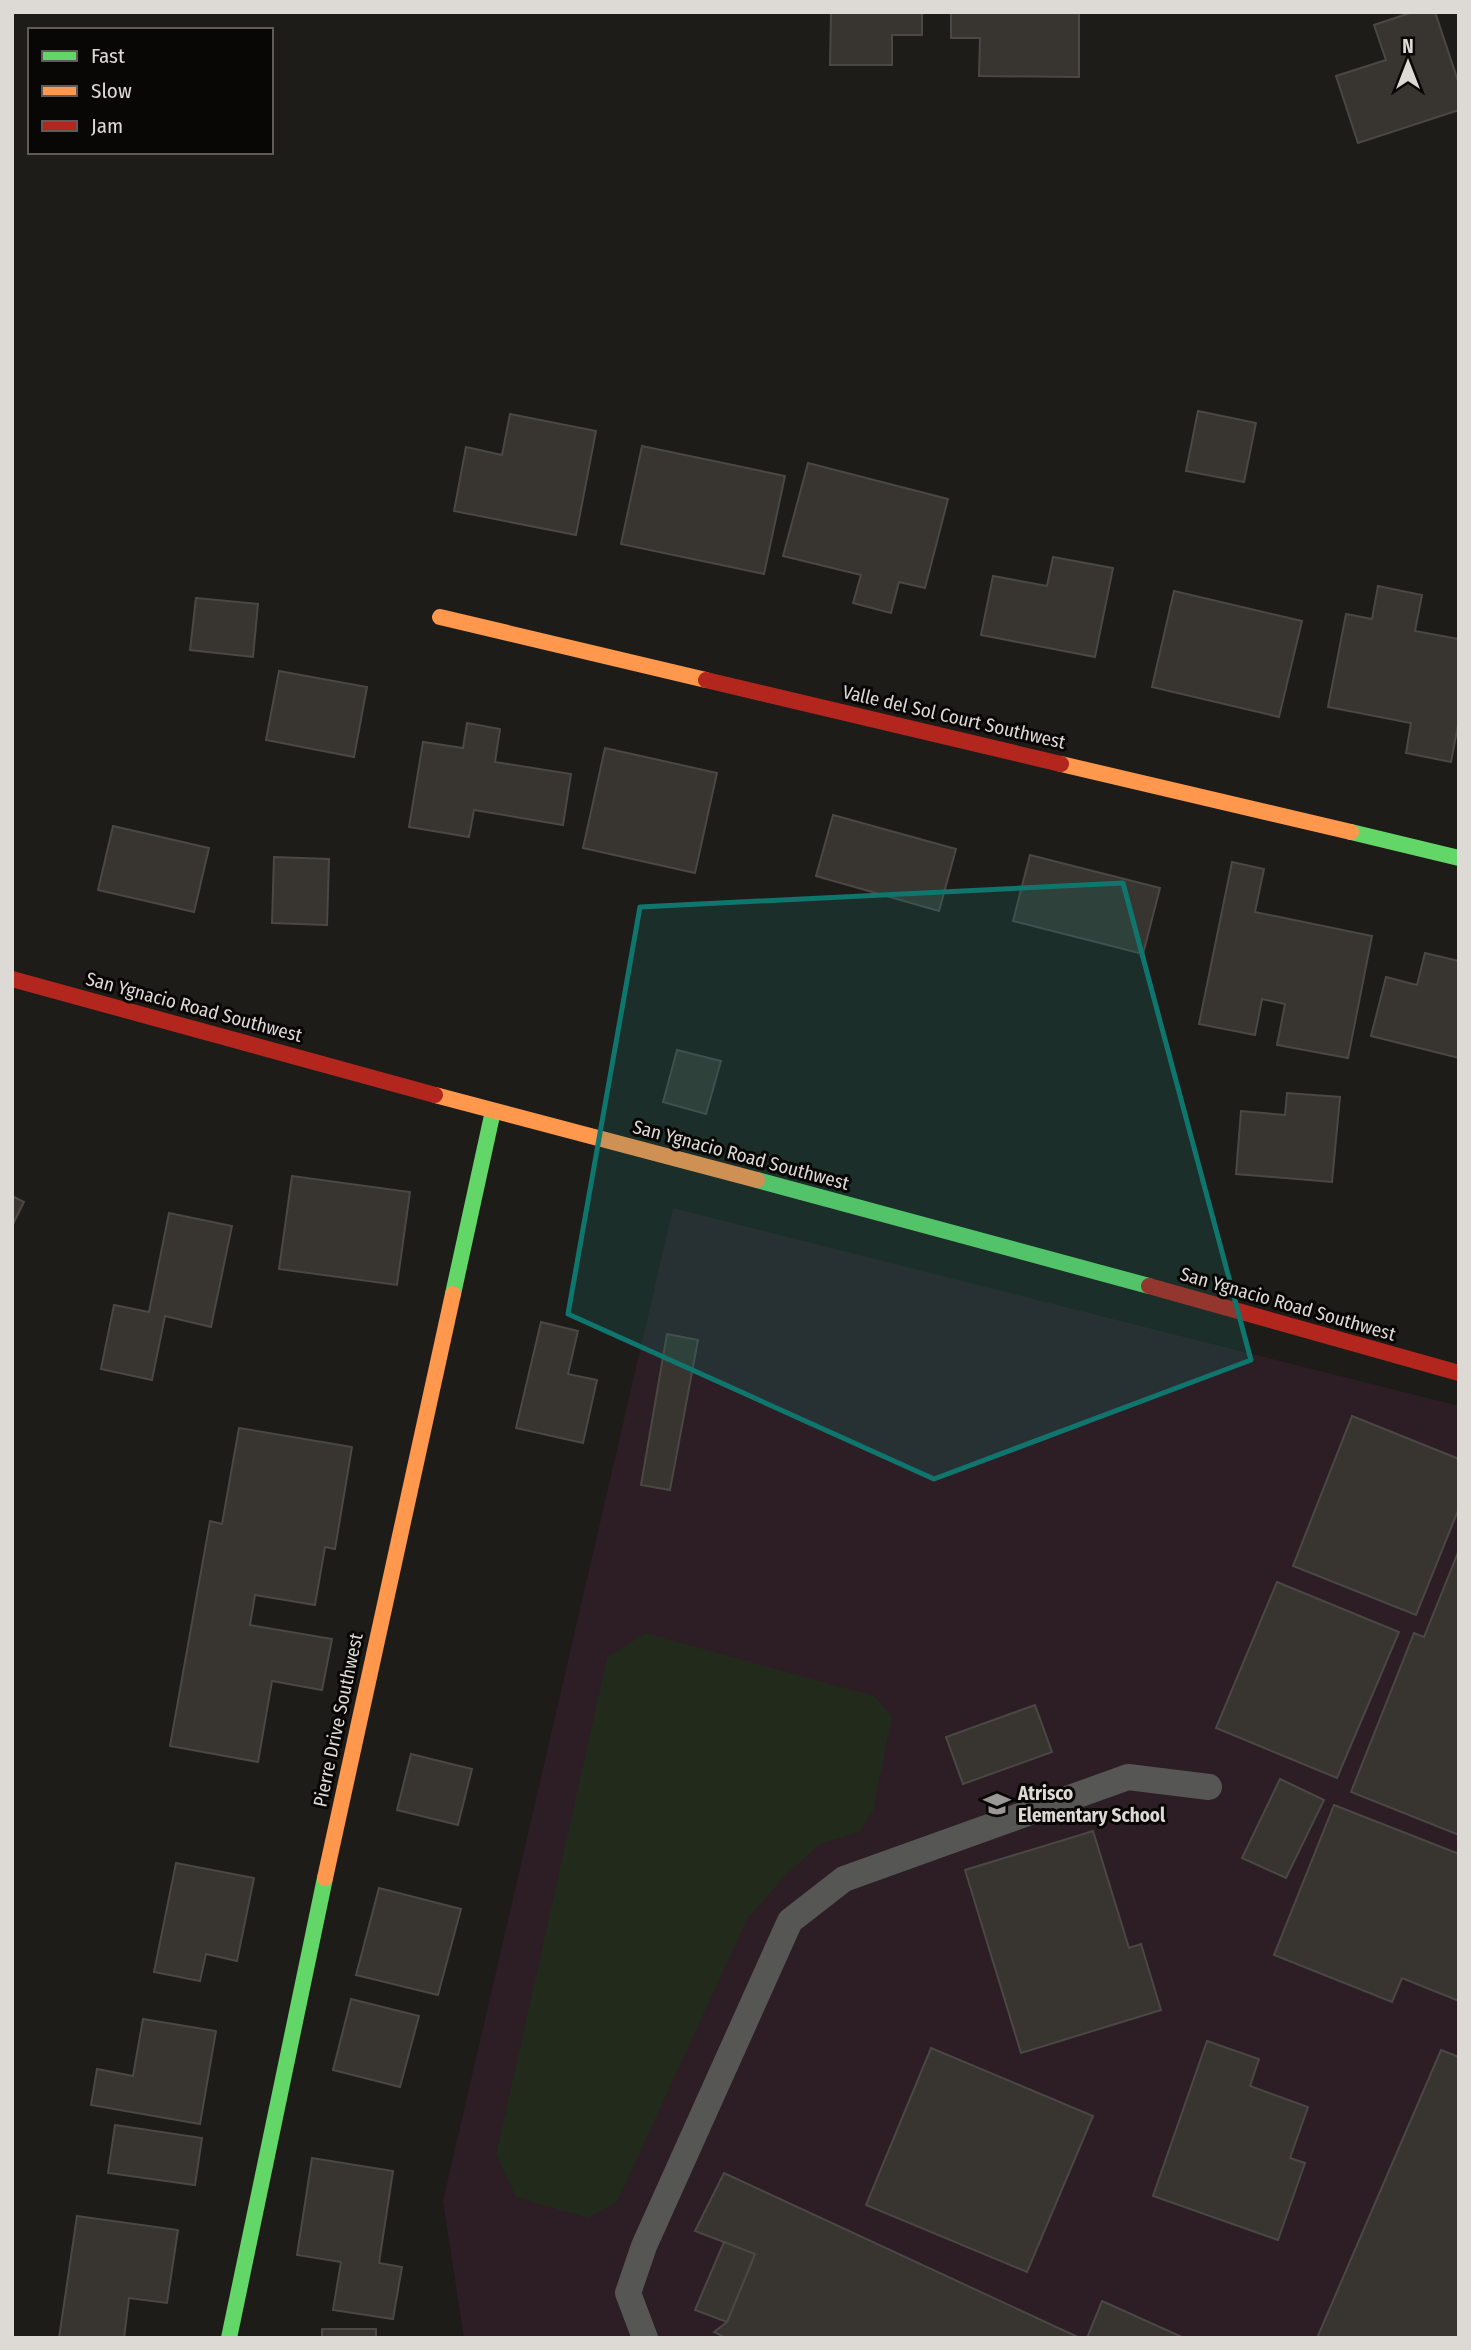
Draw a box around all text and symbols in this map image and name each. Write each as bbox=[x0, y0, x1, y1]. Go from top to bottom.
legend bbox=[28, 28, 273, 154]
north arrow bbox=[1373, 28, 1443, 98]
text: N bbox=[1402, 35, 1414, 58]
text: Fast bbox=[91, 43, 125, 69]
text: Slow bbox=[91, 78, 132, 104]
text: Jam bbox=[91, 113, 123, 139]
street label: Valle del Sol Court Southwest bbox=[840, 680, 1068, 754]
street label: San Ygnacio Road Southwest bbox=[83, 967, 305, 1047]
street label: San Ygnacio Road Southwest bbox=[630, 1115, 852, 1195]
street label: San Ygnacio Road Southwest bbox=[1178, 1262, 1399, 1346]
street label: Pierre Drive Southwest bbox=[308, 1630, 368, 1809]
place label: Atrisco Elementary School bbox=[1017, 1782, 1166, 1827]
school or university icon: Atrisco Elementary School bbox=[982, 1789, 1012, 1819]

